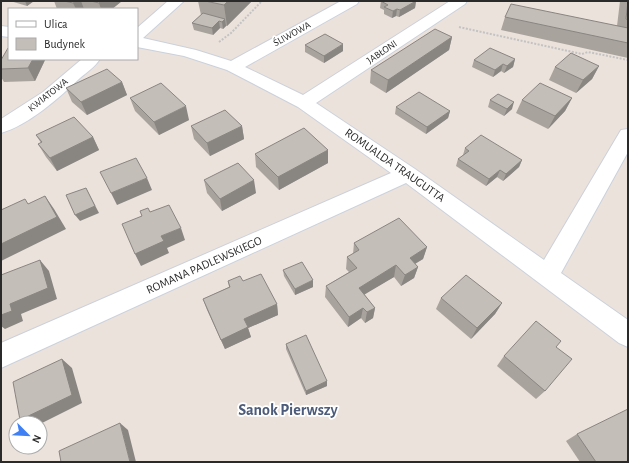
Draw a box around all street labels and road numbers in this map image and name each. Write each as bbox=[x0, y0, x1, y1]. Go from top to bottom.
street label: ŚLIWOWA bbox=[271, 18, 312, 48]
street label: JABŁONI bbox=[365, 38, 399, 66]
street label: KWIATOWA bbox=[26, 76, 70, 114]
street label: ROMUALDA TRAUGUTTA bbox=[343, 126, 447, 204]
street label: ROMANA PADLEWSKIEGO bbox=[144, 234, 264, 296]

